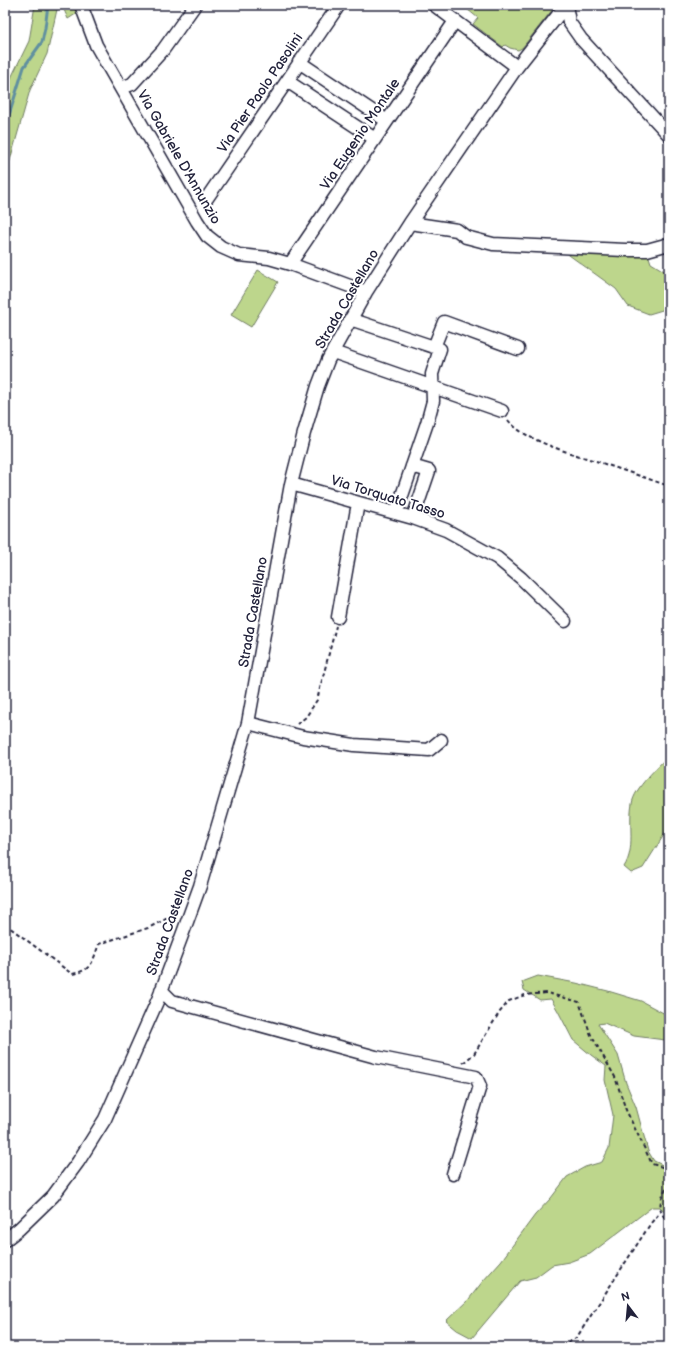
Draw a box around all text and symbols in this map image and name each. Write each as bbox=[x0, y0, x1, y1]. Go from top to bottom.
street label: Via Pier Paolo Pasolini bbox=[214, 30, 306, 156]
street label: Via Eugenio Montale bbox=[316, 75, 404, 193]
street label: Via Gabriele D'Annunzio bbox=[134, 87, 224, 227]
street label: Strada Castellano bbox=[312, 246, 382, 352]
street label: Via Torquato Tasso bbox=[329, 472, 447, 522]
street label: Strada Castellano bbox=[235, 555, 271, 669]
street label: Strada Castellano bbox=[143, 866, 197, 978]
north arrow bbox=[608, 1286, 648, 1326]
text: N bbox=[620, 1289, 631, 1304]

